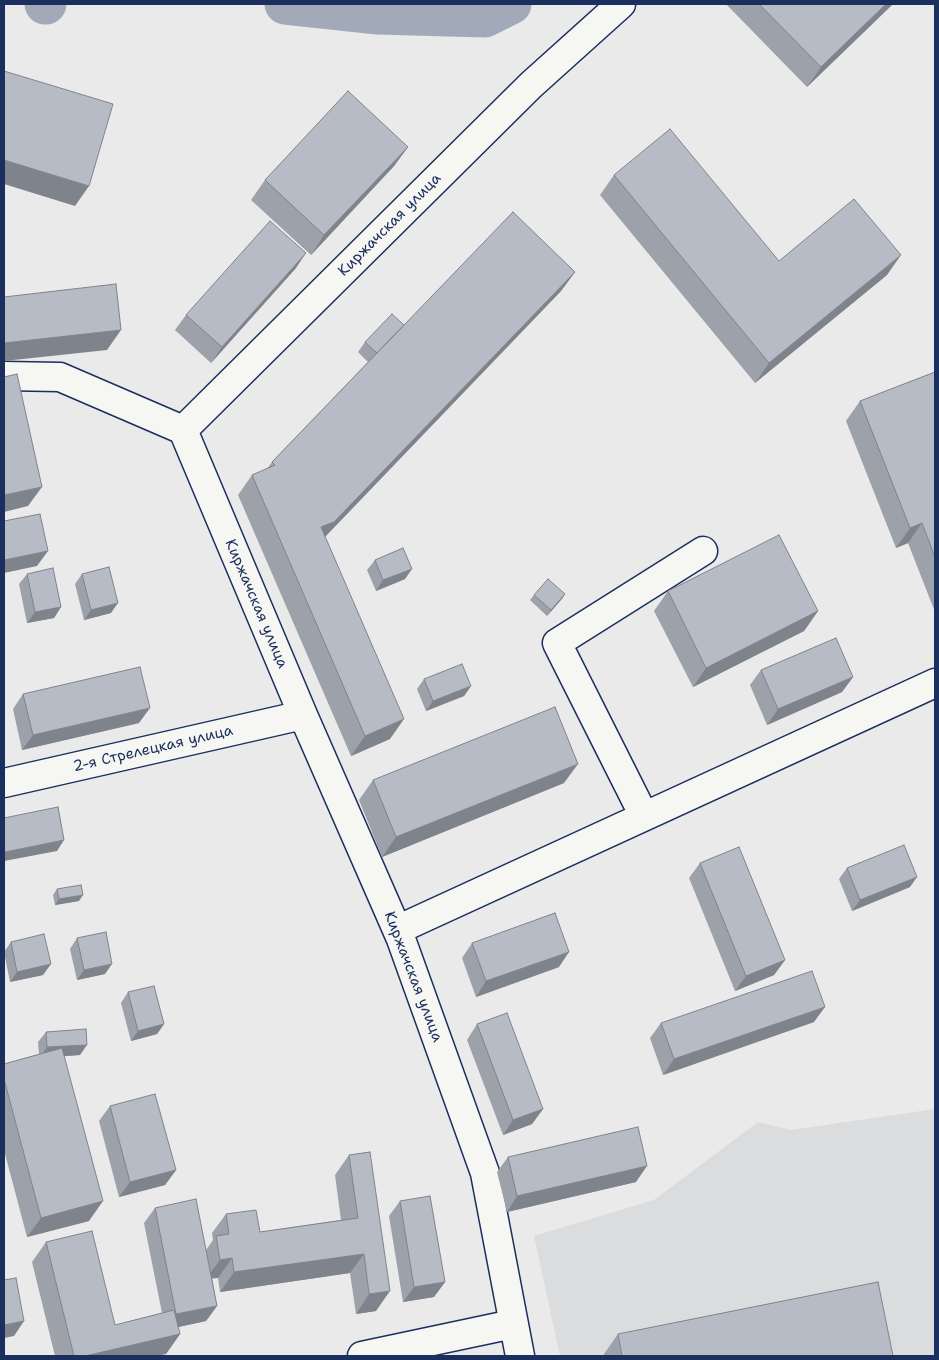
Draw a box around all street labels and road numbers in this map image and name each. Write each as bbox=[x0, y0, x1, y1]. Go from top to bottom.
street label: Киржачская улица bbox=[335, 170, 445, 280]
street label: Киржачская улица bbox=[221, 537, 291, 671]
street label: 2-я Стрелецкая улица bbox=[71, 722, 235, 776]
street label: Киржачская улица bbox=[380, 909, 446, 1045]

